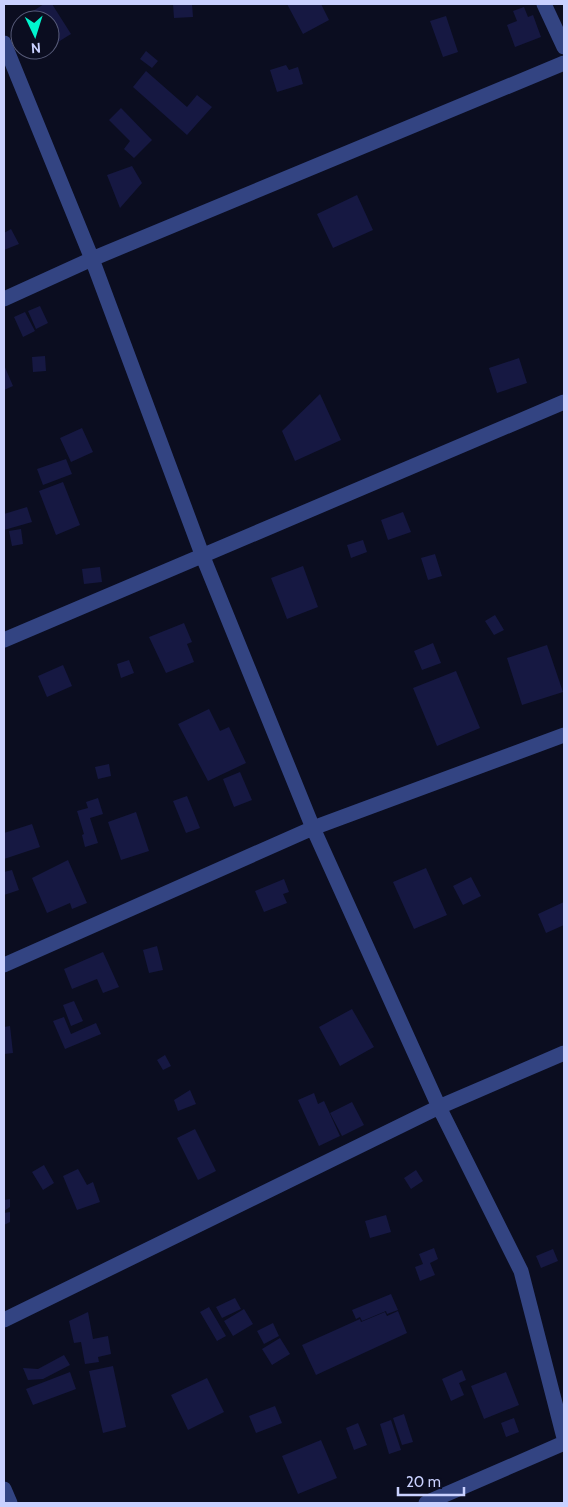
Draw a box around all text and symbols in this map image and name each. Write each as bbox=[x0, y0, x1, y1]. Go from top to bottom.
north arrow bbox=[10, 10, 60, 60]
text: N bbox=[30, 39, 41, 57]
scale bar bbox=[398, 1464, 464, 1496]
text: 20 m bbox=[406, 1473, 441, 1491]

